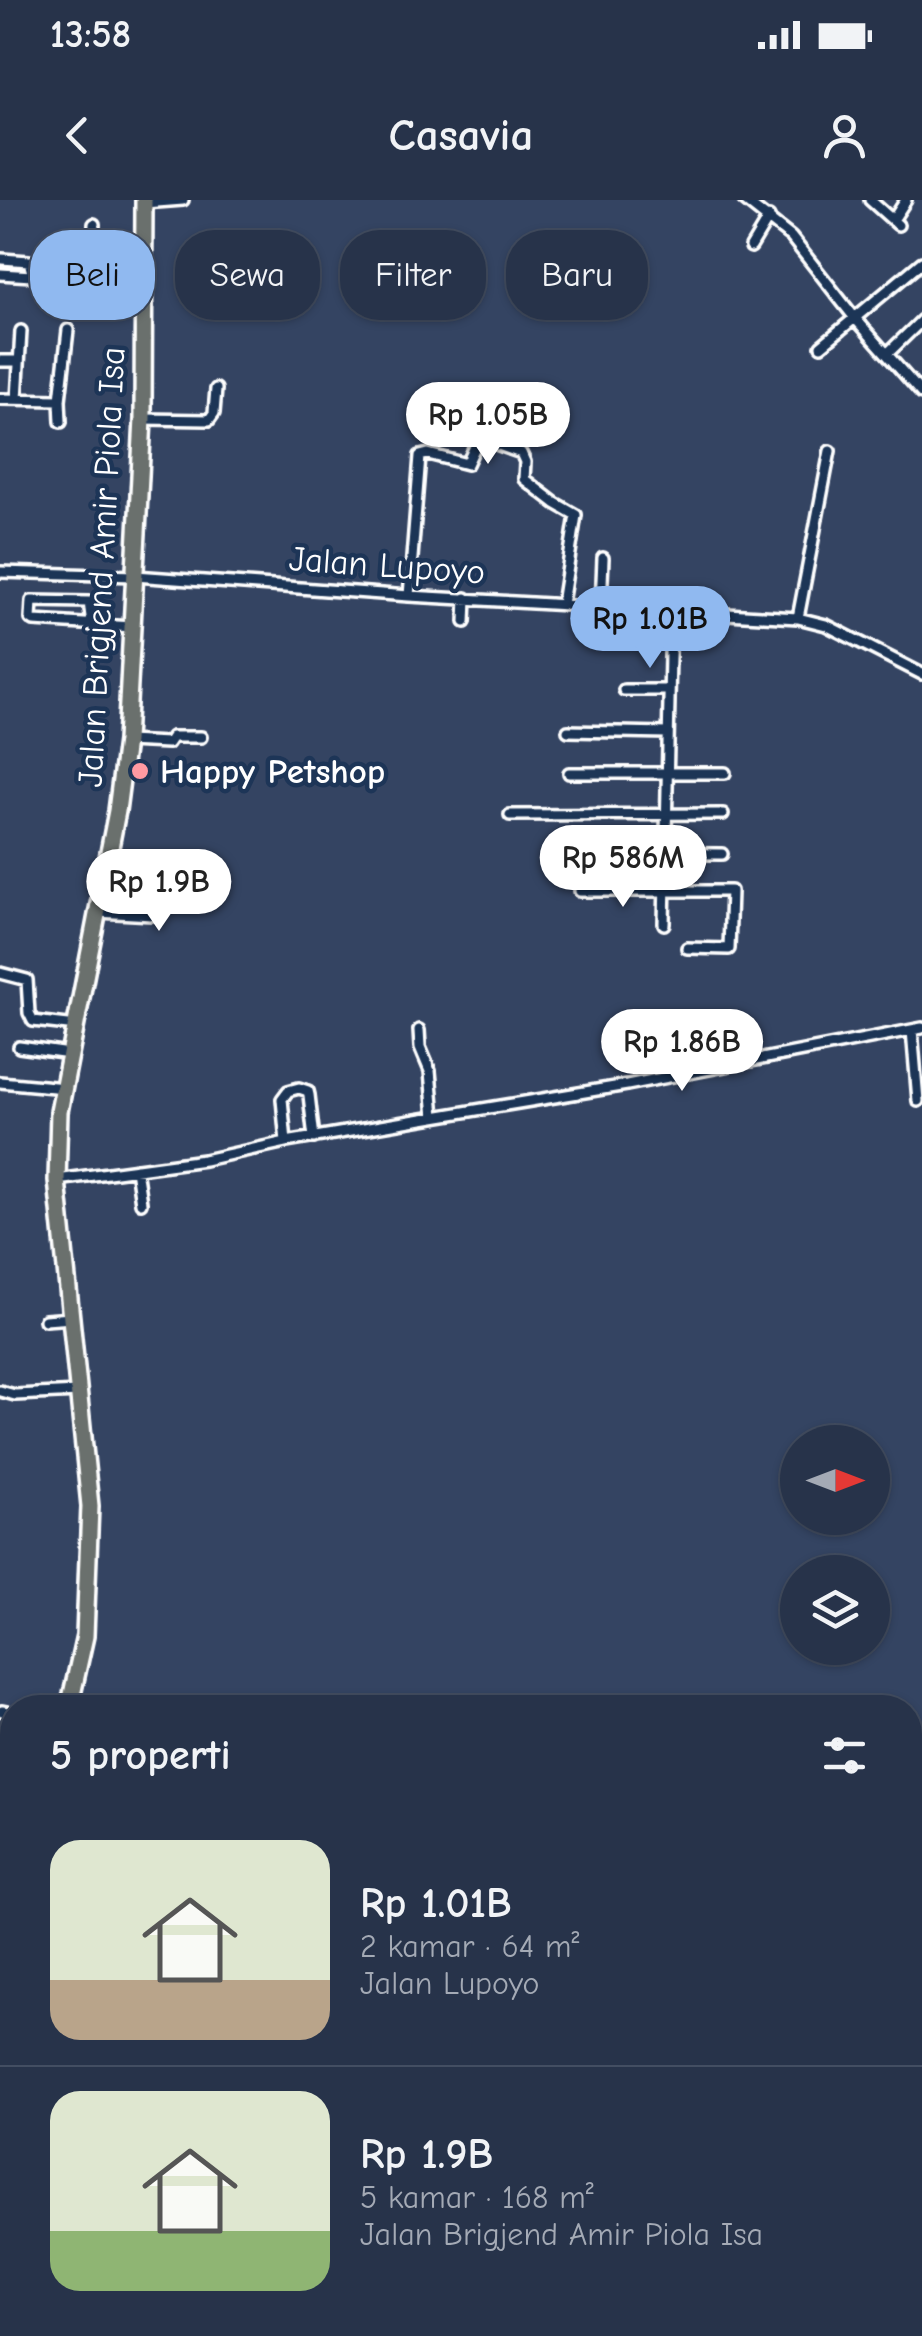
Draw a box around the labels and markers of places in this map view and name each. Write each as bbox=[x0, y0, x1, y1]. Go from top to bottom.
pin: Rp 1.05B bbox=[385, 382, 591, 467]
pin: Rp 1.01B bbox=[547, 586, 753, 671]
place label: Happy Petshop bbox=[160, 751, 385, 792]
marker: Happy Petshop bbox=[129, 760, 151, 782]
pin: Rp 586M bbox=[531, 825, 715, 910]
pin: Rp 1.9B bbox=[67, 849, 251, 934]
pin: Rp 1.86B bbox=[579, 1009, 785, 1094]

